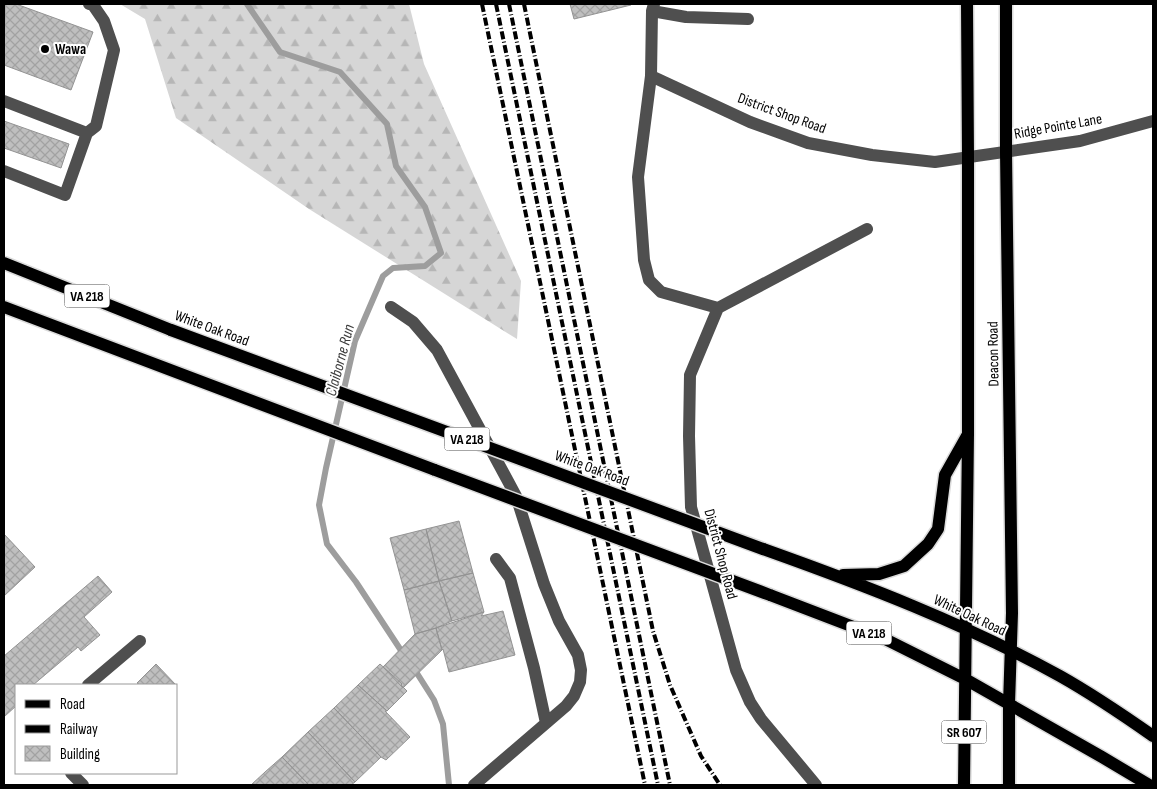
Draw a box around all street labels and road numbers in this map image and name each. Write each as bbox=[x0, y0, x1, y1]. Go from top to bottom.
street label: District Shop Road bbox=[735, 89, 829, 138]
street label: Ridge Pointe Lane bbox=[1013, 109, 1103, 144]
road number: VA 218 bbox=[64, 284, 110, 308]
street label: White Oak Road bbox=[172, 306, 252, 351]
street label: Deacon Road bbox=[983, 321, 1004, 387]
road number: VA 218 bbox=[444, 428, 490, 450]
street label: White Oak Road bbox=[552, 446, 632, 491]
street label: District Shop Road bbox=[699, 507, 742, 601]
street label: White Oak Road bbox=[930, 590, 1009, 641]
road number: VA 218 bbox=[846, 622, 892, 644]
road number: SR 607 bbox=[942, 720, 986, 744]

